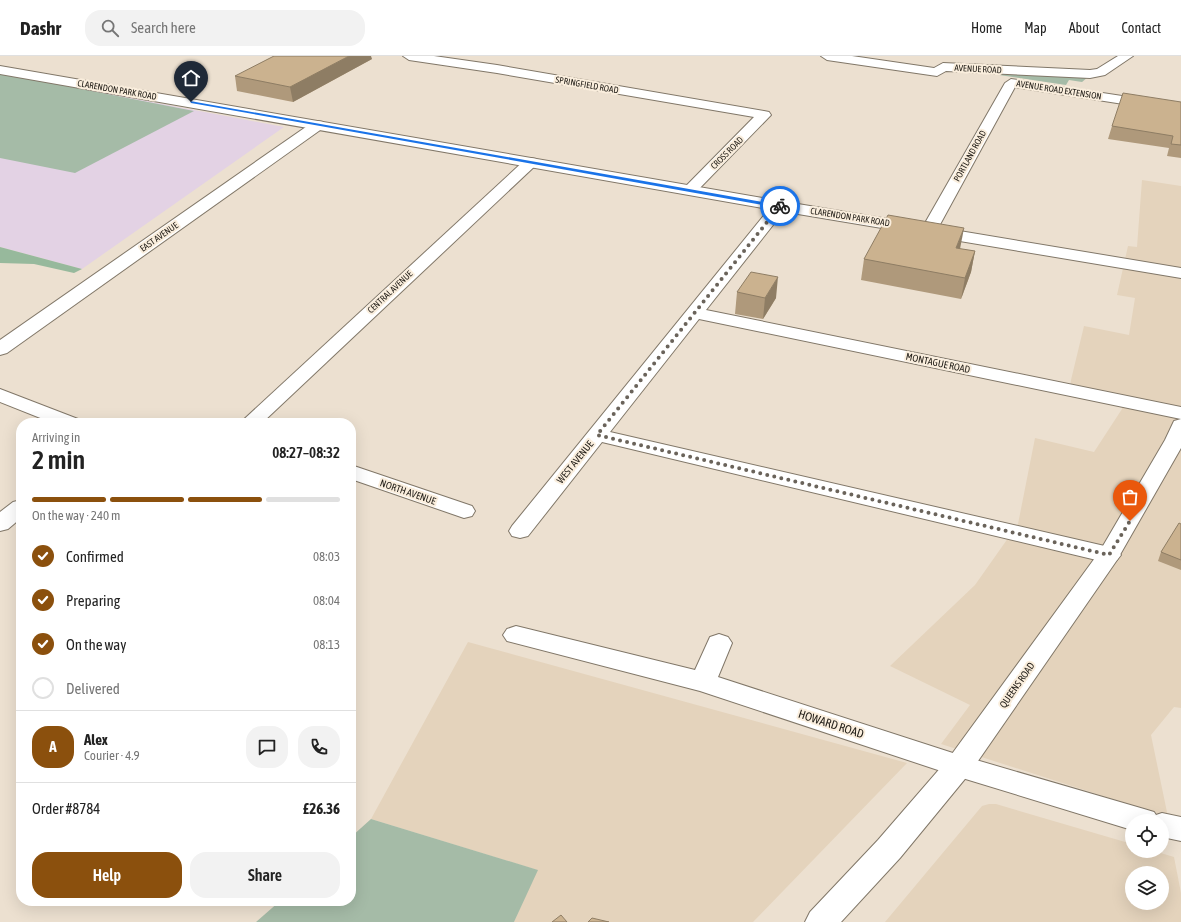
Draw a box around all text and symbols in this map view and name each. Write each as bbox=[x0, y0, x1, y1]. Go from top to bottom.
search box bbox=[85, 10, 365, 46]
text: Dashr bbox=[20, 17, 61, 39]
icon: search bbox=[99, 17, 121, 39]
text: Search here bbox=[131, 19, 196, 36]
text: Home bbox=[971, 20, 1002, 36]
text: Map bbox=[1024, 20, 1047, 36]
text: About bbox=[1069, 20, 1100, 36]
text: Contact bbox=[1122, 20, 1161, 36]
pin bbox=[174, 61, 208, 102]
street label: AVENUE ROAD bbox=[954, 63, 1002, 75]
icon: home bbox=[180, 67, 202, 89]
street label: SPRINGFIELD ROAD bbox=[555, 75, 619, 95]
street label: CLARENDON PARK ROAD bbox=[77, 78, 157, 102]
street label: AVENUE ROAD EXTENSION bbox=[1016, 78, 1102, 102]
street label: PORTLAND ROAD bbox=[952, 129, 988, 183]
street label: CROSS ROAD bbox=[709, 135, 745, 171]
courier bbox=[760, 186, 800, 226]
icon: bike bbox=[769, 195, 791, 217]
street label: CLARENDON PARK ROAD bbox=[810, 206, 890, 228]
street label: EAST AVENUE bbox=[138, 220, 180, 254]
street label: CENTRAL AVENUE bbox=[365, 269, 415, 315]
street label: MONTAGUE ROAD bbox=[905, 351, 972, 375]
text: Arriving in bbox=[32, 430, 80, 445]
street label: WEST AVENUE bbox=[555, 438, 596, 485]
text: 08:27–08:32 bbox=[272, 444, 340, 461]
text: 2 min bbox=[32, 445, 85, 475]
street label: NORTH AVENUE bbox=[379, 477, 438, 507]
pin bbox=[1113, 480, 1147, 521]
icon: bag bbox=[1119, 486, 1141, 508]
text: On the way · 240 m bbox=[32, 508, 120, 523]
icon: check bbox=[32, 545, 54, 567]
text: Confirmed bbox=[66, 548, 124, 565]
text: 08:03 bbox=[313, 549, 340, 564]
icon: check bbox=[32, 589, 54, 611]
text: Preparing bbox=[66, 592, 120, 609]
text: 08:04 bbox=[313, 593, 340, 608]
icon: check bbox=[32, 633, 54, 655]
text: On the way bbox=[66, 636, 127, 653]
text: 08:13 bbox=[313, 637, 340, 652]
street label: QUEENS ROAD bbox=[997, 660, 1037, 710]
text: Delivered bbox=[66, 680, 120, 697]
street label: HOWARD ROAD bbox=[796, 707, 866, 741]
button: chat bbox=[246, 726, 288, 768]
button: phone bbox=[298, 726, 340, 768]
text: Alex bbox=[84, 731, 108, 748]
text: A bbox=[49, 738, 57, 755]
text: Courier · 4.9 bbox=[84, 748, 140, 763]
text: Order #8784 bbox=[32, 800, 100, 817]
text: £26.36 bbox=[303, 800, 340, 817]
map controls bbox=[1125, 814, 1169, 910]
button: locate bbox=[1125, 814, 1169, 858]
button: Help bbox=[32, 852, 182, 898]
button: Share bbox=[190, 852, 340, 898]
button: layers bbox=[1125, 866, 1169, 910]

